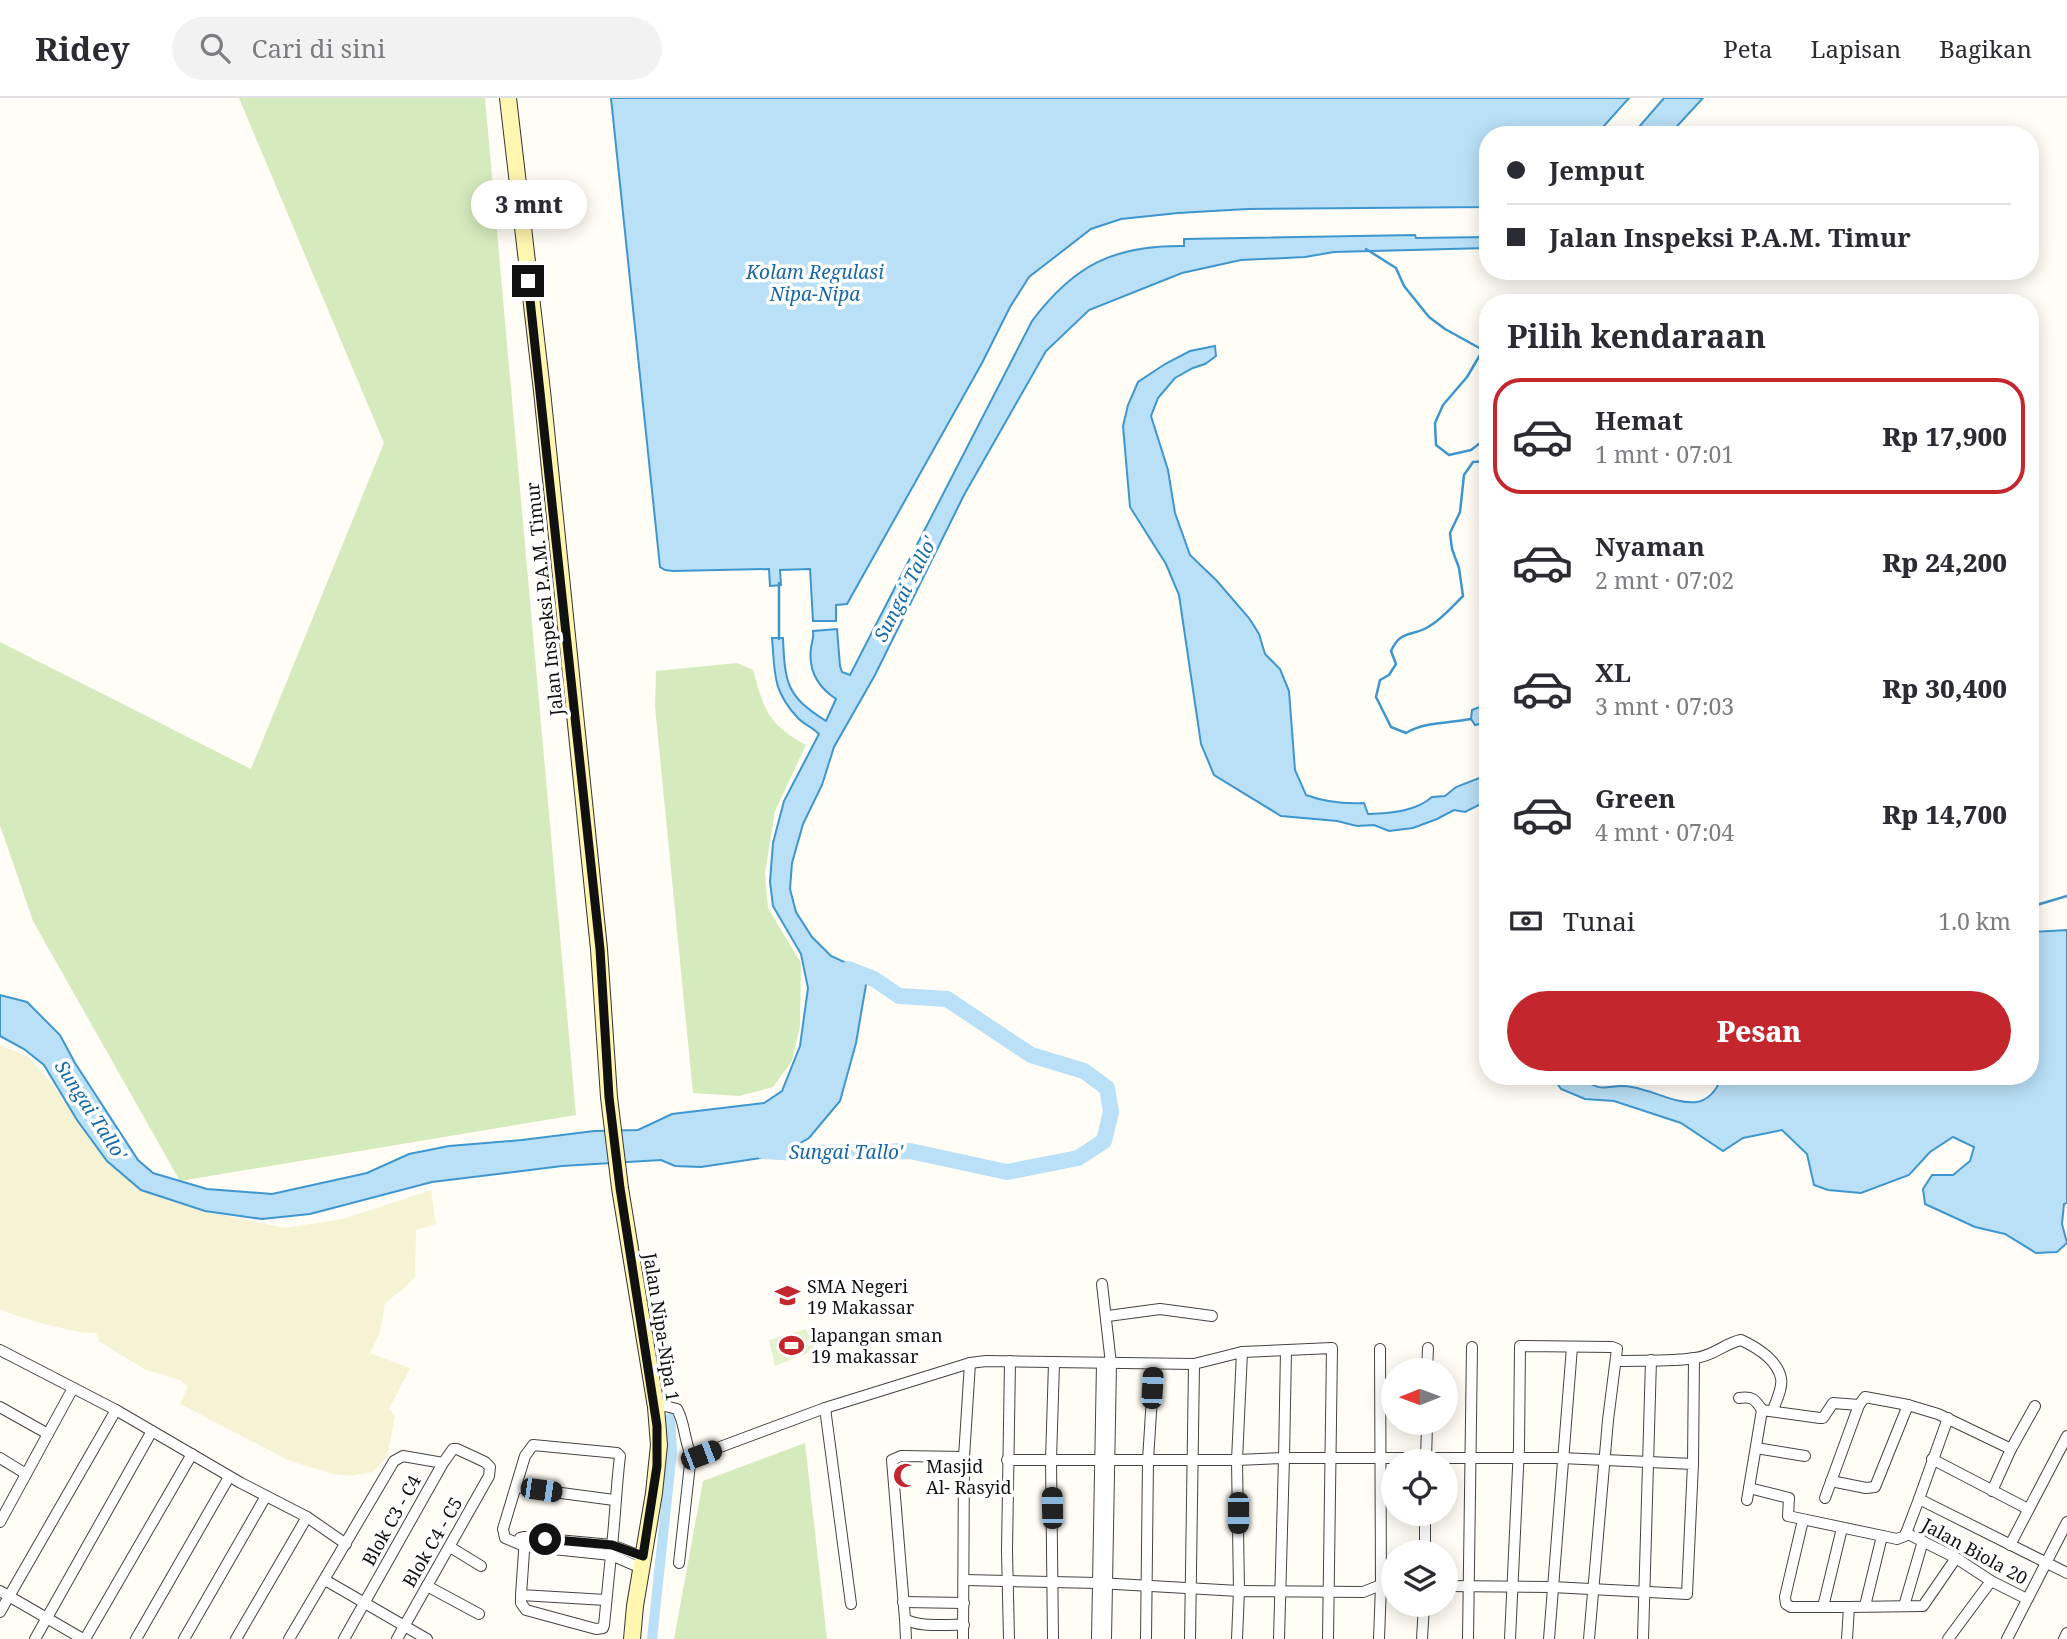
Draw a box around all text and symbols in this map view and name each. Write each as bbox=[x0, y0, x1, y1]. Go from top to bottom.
search box bbox=[172, 17, 662, 80]
text: Ridey bbox=[35, 26, 130, 71]
icon: search bbox=[196, 29, 234, 67]
text: Cari di sini bbox=[252, 30, 386, 66]
text: Peta bbox=[1723, 32, 1772, 65]
text: Lapisan bbox=[1810, 32, 1901, 65]
text: Bagikan bbox=[1939, 32, 2032, 65]
text: Jemput bbox=[1549, 152, 1644, 188]
callout: 3 mnt bbox=[470, 180, 586, 228]
text: 3 mnt bbox=[495, 188, 563, 220]
text: Jalan Inspeksi P.A.M. Timur bbox=[1549, 219, 1911, 255]
water label: Kolam Regulasi Nipa-Nipa bbox=[745, 259, 884, 307]
route end bbox=[512, 265, 544, 297]
text: Pilih kendaraan bbox=[1507, 314, 1766, 357]
text: Hemat bbox=[1595, 402, 1683, 438]
icon: car bbox=[1511, 405, 1574, 468]
text: Rp 17,900 bbox=[1882, 418, 2007, 454]
text: 1 mnt · 07:01 bbox=[1595, 438, 1734, 470]
street label: Jalan Inspeksi P.A.M. Timur bbox=[520, 480, 568, 718]
text: Nyaman bbox=[1595, 528, 1705, 564]
icon: car bbox=[1511, 531, 1574, 594]
water label: Sungai Tallo' bbox=[868, 532, 943, 646]
text: Rp 24,200 bbox=[1882, 544, 2007, 580]
text: 2 mnt · 07:02 bbox=[1595, 564, 1734, 596]
text: XL bbox=[1595, 654, 1631, 690]
icon: car bbox=[1511, 657, 1574, 720]
text: Rp 30,400 bbox=[1882, 670, 2007, 706]
text: 3 mnt · 07:03 bbox=[1595, 690, 1734, 722]
text: Green bbox=[1595, 780, 1676, 816]
icon: car bbox=[1511, 783, 1574, 846]
text: Rp 14,700 bbox=[1882, 796, 2007, 832]
text: 4 mnt · 07:04 bbox=[1595, 816, 1734, 848]
icon: cash bbox=[1507, 902, 1545, 940]
text: Tunai bbox=[1563, 903, 1635, 939]
text: 1.0 km bbox=[1938, 905, 2011, 937]
button: Pesan bbox=[1507, 991, 2011, 1071]
water label: Sungai Tallo' bbox=[49, 1055, 133, 1166]
water label: Sungai Tallo' bbox=[789, 1139, 904, 1165]
street label: Jalan Nipa-Nipa 1 bbox=[638, 1250, 686, 1403]
place label: SMA Negeri 19 Makassar bbox=[807, 1274, 915, 1319]
school or university icon: SMA Negeri 19 Makassar bbox=[773, 1282, 801, 1310]
place label: lapangan sman 19 makassar bbox=[811, 1323, 943, 1368]
sports icon: lapangan sman 19 makassar bbox=[777, 1331, 805, 1359]
north arrow bbox=[1381, 1358, 1458, 1435]
map controls bbox=[1381, 1358, 1458, 1617]
car bbox=[1141, 1366, 1164, 1410]
car bbox=[678, 1438, 725, 1472]
button: locate bbox=[1381, 1449, 1458, 1526]
place label: Masjid Al- Rasyid bbox=[926, 1454, 1012, 1499]
mosque icon: Masjid Al- Rasyid bbox=[892, 1462, 920, 1490]
street label: Blok C3 - C4 bbox=[356, 1470, 426, 1570]
car bbox=[519, 1477, 564, 1503]
car bbox=[1042, 1487, 1063, 1529]
car bbox=[1228, 1492, 1249, 1534]
street label: Blok C4 - C5 bbox=[397, 1493, 467, 1591]
street label: Jalan Biola 20 bbox=[1917, 1512, 2032, 1590]
route start bbox=[529, 1523, 561, 1555]
button: layers bbox=[1381, 1540, 1458, 1617]

